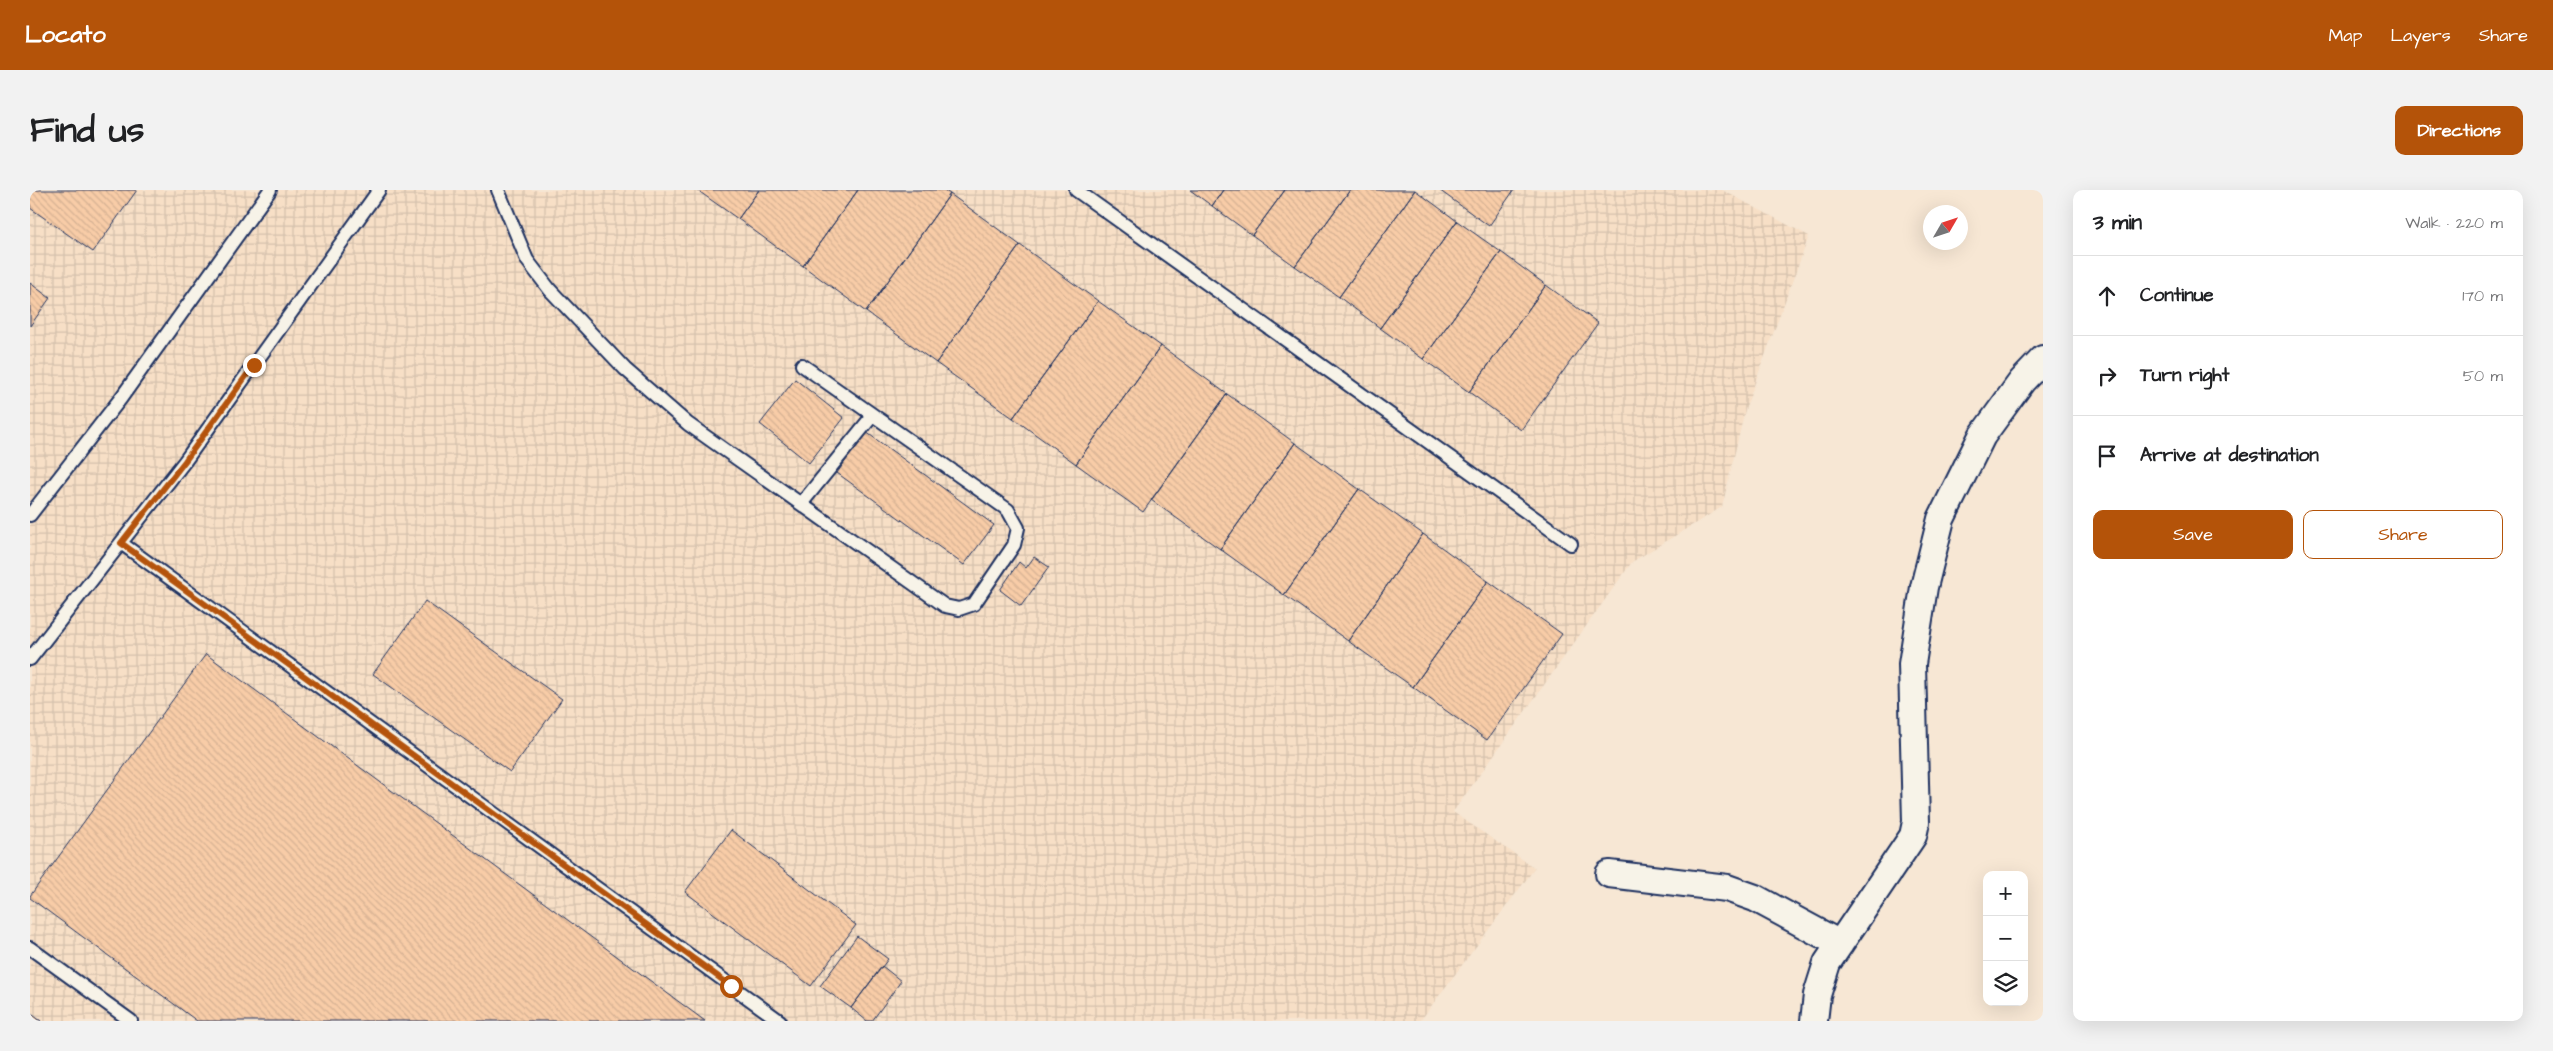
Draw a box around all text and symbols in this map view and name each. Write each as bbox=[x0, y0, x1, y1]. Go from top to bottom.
text: Locato bbox=[25, 18, 106, 52]
text: Map bbox=[2328, 23, 2362, 48]
text: Layers bbox=[2390, 23, 2451, 48]
text: Share bbox=[2479, 23, 2528, 48]
text: Find us bbox=[30, 106, 144, 155]
button: Directions bbox=[2395, 106, 2523, 155]
north arrow bbox=[1923, 205, 1968, 250]
text: 3 min bbox=[2093, 208, 2142, 237]
text: Walk · 220 m bbox=[2405, 212, 2503, 234]
icon: ahead bbox=[2093, 282, 2121, 310]
text: Continue bbox=[2140, 282, 2214, 309]
text: 170 m bbox=[2462, 285, 2503, 307]
route end bbox=[243, 354, 266, 377]
icon: right bbox=[2093, 362, 2121, 390]
text: Turn right bbox=[2140, 362, 2229, 389]
text: 50 m bbox=[2463, 365, 2503, 387]
icon: arrive bbox=[2093, 442, 2121, 470]
text: Arrive at destination bbox=[2140, 442, 2319, 469]
button: Save bbox=[2093, 510, 2293, 559]
button: Share bbox=[2303, 510, 2503, 559]
map controls bbox=[1983, 871, 2028, 1006]
button: + bbox=[1983, 871, 2028, 916]
button: − bbox=[1983, 916, 2028, 961]
button: layers bbox=[1983, 961, 2028, 1006]
route start bbox=[720, 975, 743, 998]

